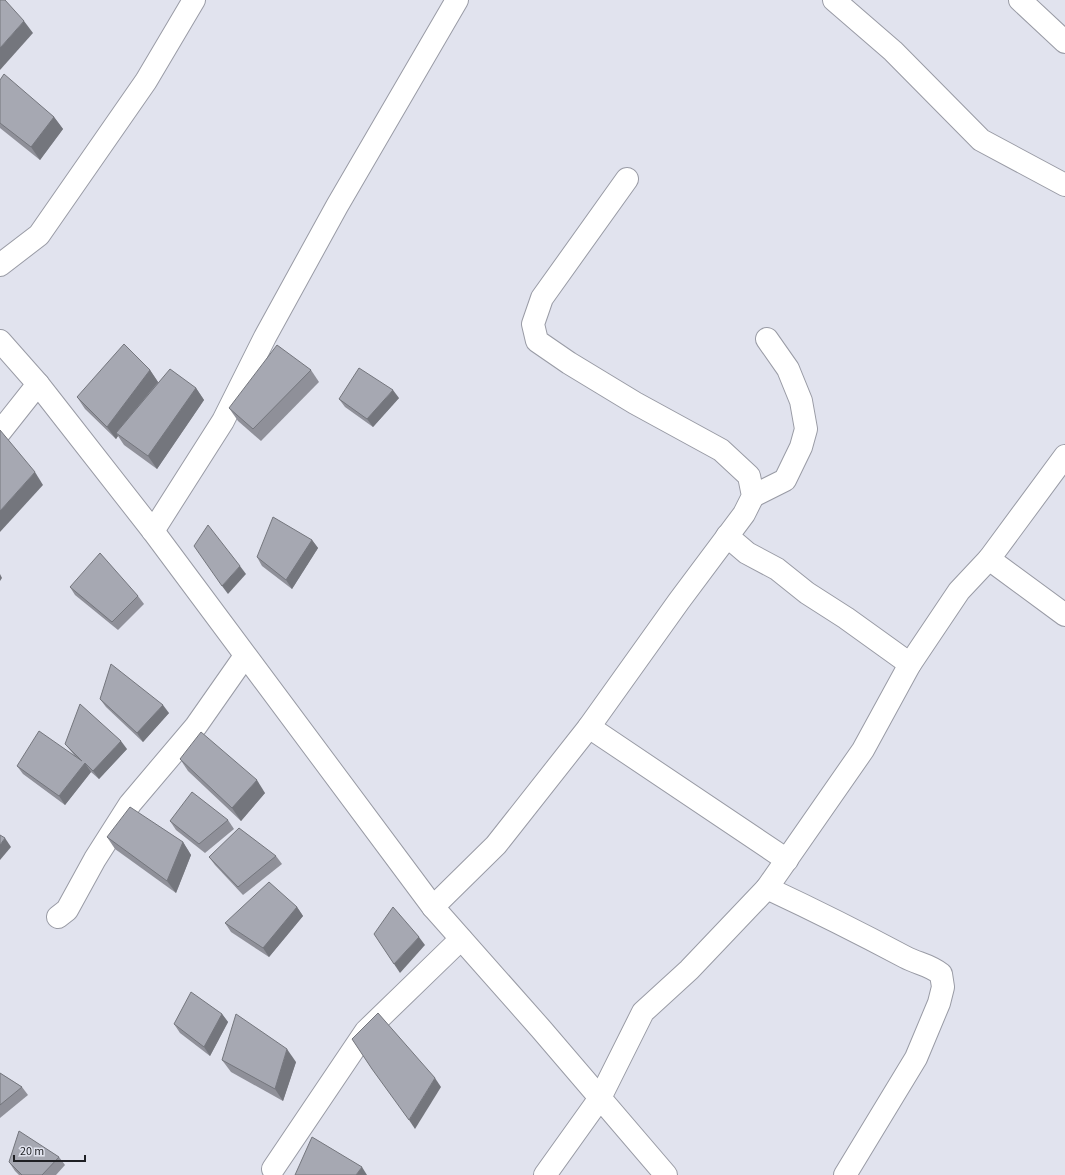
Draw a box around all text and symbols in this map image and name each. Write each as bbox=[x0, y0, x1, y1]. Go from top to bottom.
scale bar bbox=[14, 1137, 85, 1163]
text: 20 m bbox=[20, 1143, 44, 1160]

